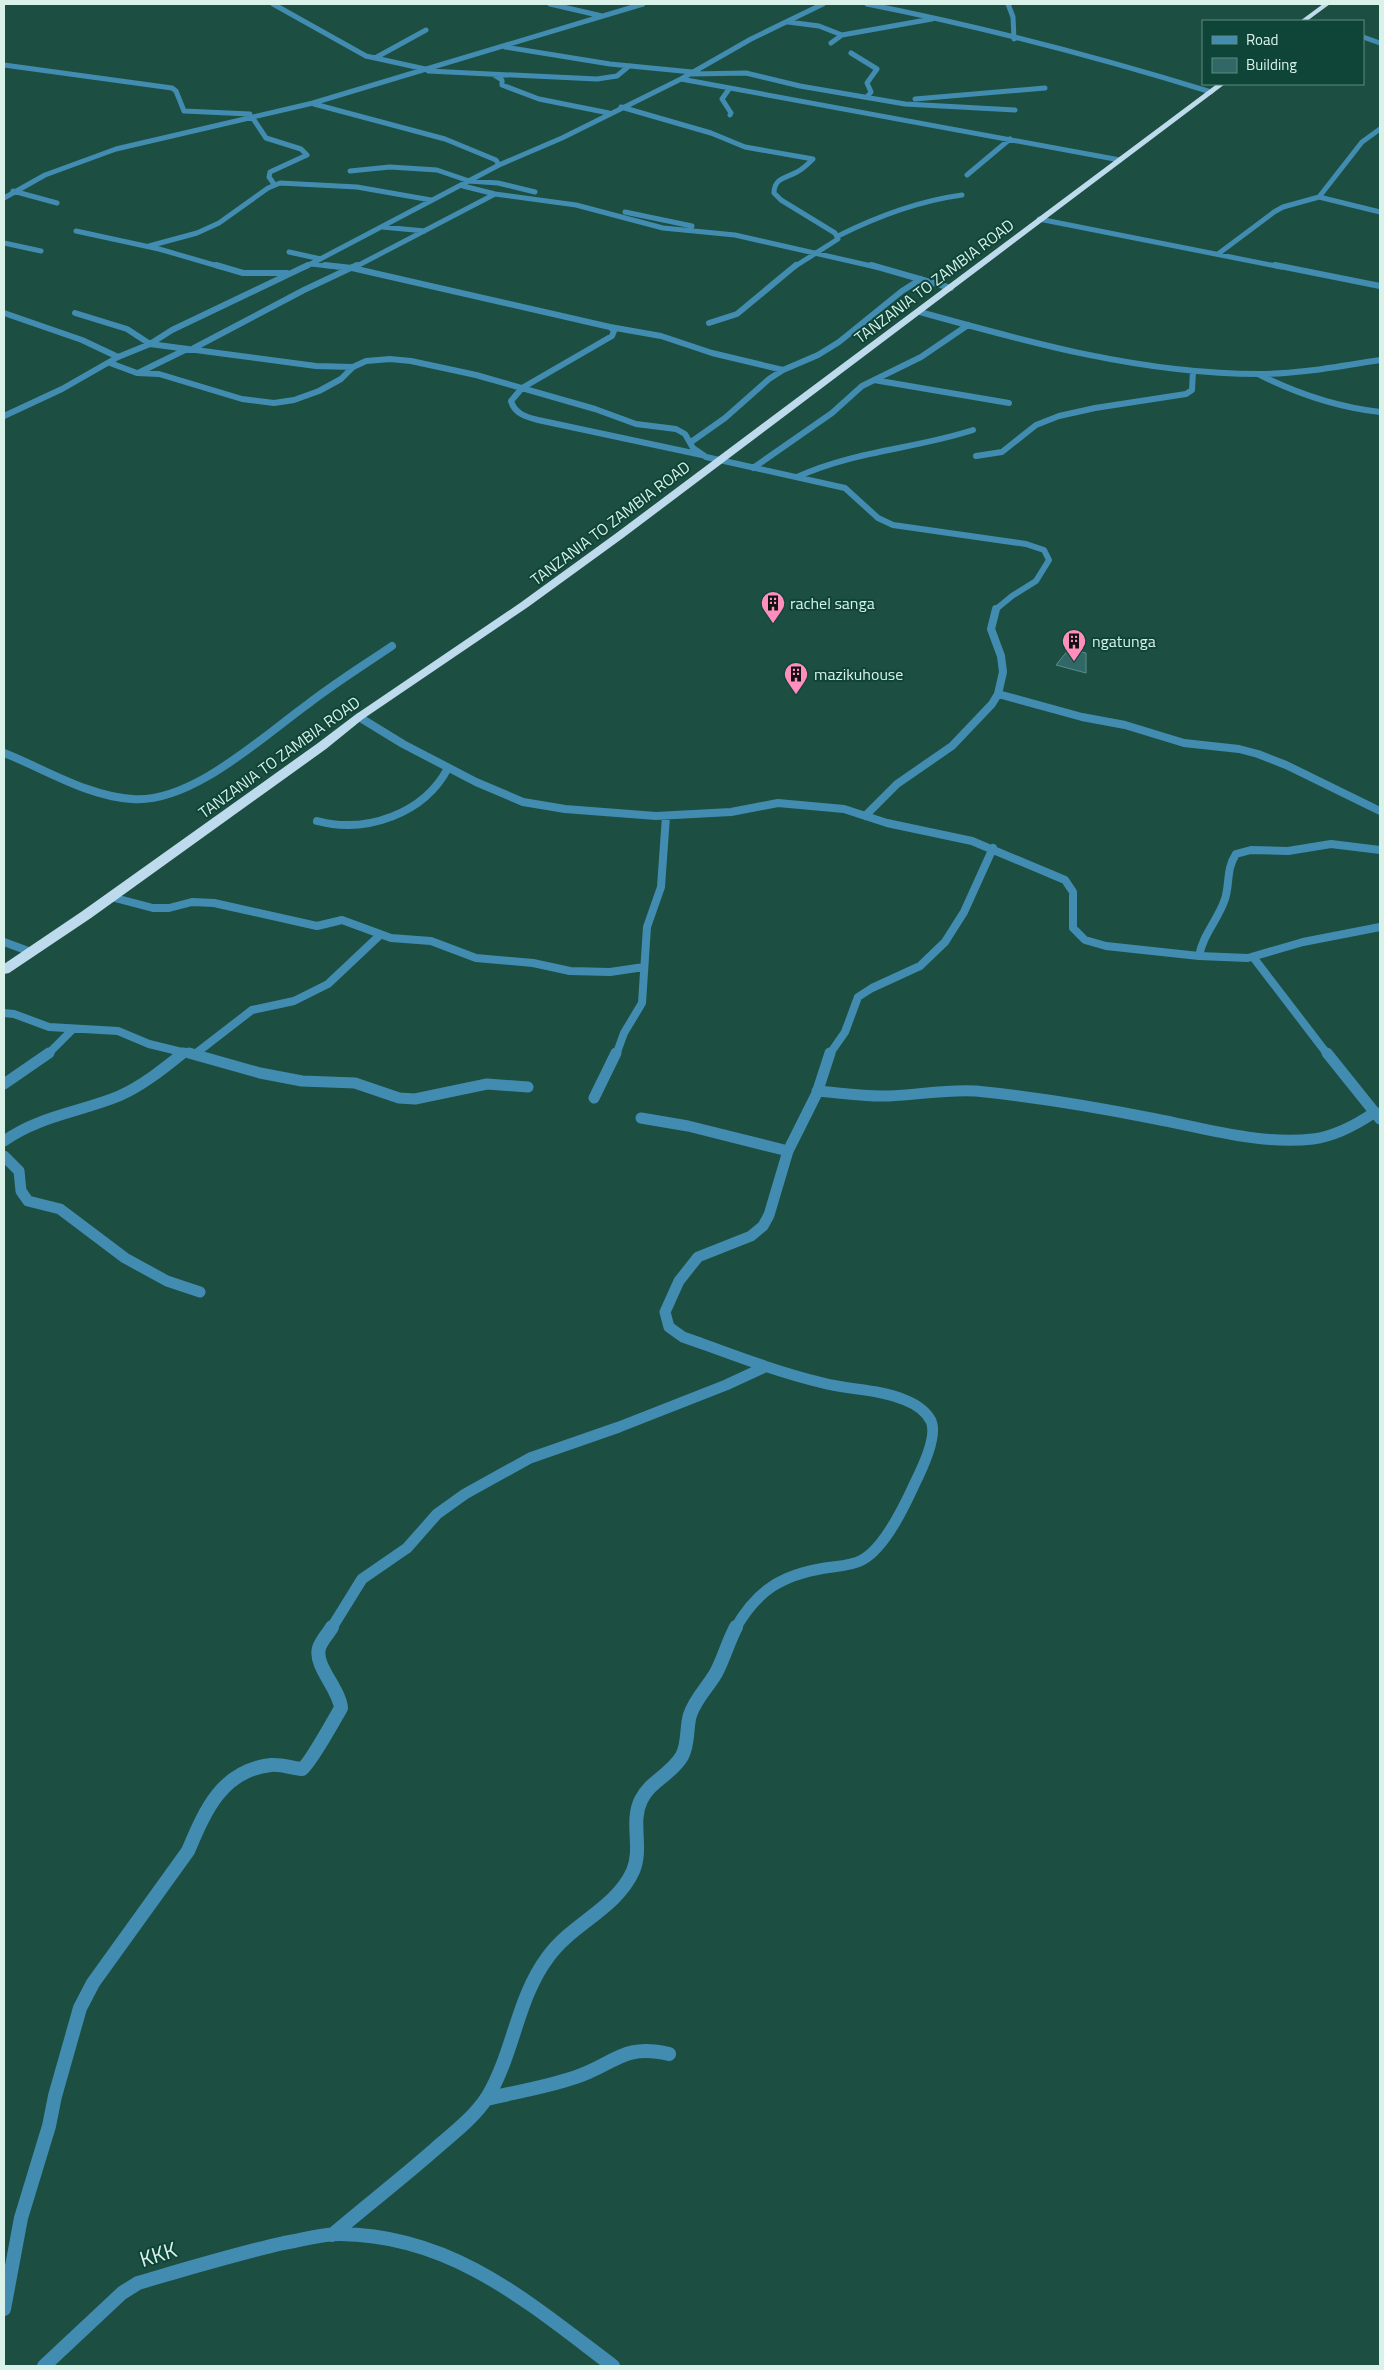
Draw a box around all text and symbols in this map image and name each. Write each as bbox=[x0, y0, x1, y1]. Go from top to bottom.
legend bbox=[1202, 20, 1364, 85]
text: Road bbox=[1246, 28, 1278, 51]
text: Building bbox=[1246, 53, 1297, 76]
street label: TANZANIA TO ZAMBIA ROAD bbox=[849, 213, 1019, 349]
street label: TANZANIA TO ZAMBIA ROAD bbox=[525, 455, 695, 591]
building icon: rachel sanga bbox=[760, 590, 786, 624]
place label: rachel sanga bbox=[790, 591, 875, 615]
building icon: ngatunga bbox=[1061, 628, 1087, 662]
place label: ngatunga bbox=[1092, 629, 1156, 653]
building icon: mazikuhouse bbox=[783, 661, 809, 695]
place label: mazikuhouse bbox=[814, 662, 903, 686]
street label: TANZANIA TO ZAMBIA ROAD bbox=[193, 690, 365, 824]
street label: KKK bbox=[135, 2232, 181, 2276]

